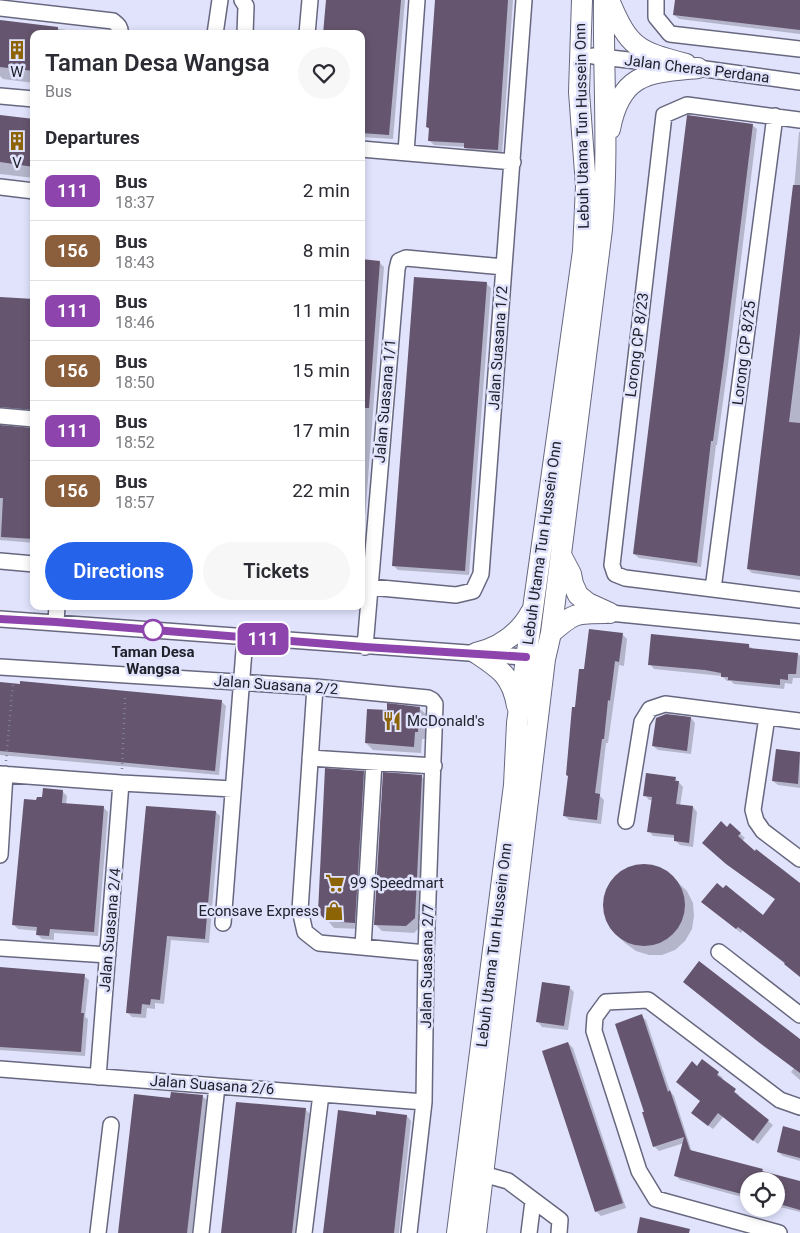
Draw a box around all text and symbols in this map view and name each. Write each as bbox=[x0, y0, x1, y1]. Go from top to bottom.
street label: Lebuh Utama Tun Hussein Onn bbox=[571, 23, 593, 229]
building icon: W bbox=[6, 39, 28, 61]
button: heart bbox=[298, 47, 350, 99]
text: Taman Desa Wangsa bbox=[45, 49, 270, 77]
street label: Jalan Cheras Perdana bbox=[623, 51, 771, 87]
place label: W bbox=[10, 63, 24, 81]
text: Bus bbox=[45, 82, 72, 101]
text: Departures bbox=[45, 126, 140, 149]
building icon: V bbox=[6, 130, 28, 152]
place label: V bbox=[12, 154, 22, 172]
text: Bus bbox=[115, 170, 148, 193]
text: 2 min bbox=[303, 179, 350, 202]
text: 111 bbox=[57, 180, 88, 201]
text: 18:37 bbox=[115, 193, 155, 212]
text: Bus bbox=[115, 230, 148, 253]
text: 8 min bbox=[303, 239, 350, 262]
text: 156 bbox=[57, 240, 88, 261]
text: 18:43 bbox=[115, 253, 155, 272]
street label: Jalan Suasana 1/2 bbox=[485, 285, 511, 411]
text: Bus bbox=[115, 290, 148, 313]
street label: Lorong CP 8/23 bbox=[622, 292, 652, 398]
text: 11 min bbox=[292, 299, 350, 322]
text: 111 bbox=[57, 300, 88, 321]
street label: Lorong CP 8/25 bbox=[729, 300, 759, 406]
text: 18:46 bbox=[115, 313, 155, 332]
street label: Jalan Suasana 1/1 bbox=[371, 338, 399, 464]
text: Bus bbox=[115, 350, 148, 373]
text: 15 min bbox=[292, 359, 350, 382]
text: 156 bbox=[57, 360, 88, 381]
text: 18:50 bbox=[115, 373, 155, 392]
text: Bus bbox=[115, 410, 148, 433]
text: 17 min bbox=[292, 419, 350, 442]
text: 111 bbox=[57, 420, 88, 441]
text: 18:52 bbox=[115, 433, 155, 452]
street label: Lebuh Utama Tun Hussein Onn bbox=[519, 440, 565, 646]
text: Bus bbox=[115, 470, 148, 493]
text: 22 min bbox=[292, 479, 350, 502]
text: 156 bbox=[57, 480, 88, 501]
text: 18:57 bbox=[115, 493, 155, 512]
button: Directions bbox=[45, 542, 193, 600]
button: Tickets bbox=[203, 542, 350, 600]
marker: Taman Desa Wangsa bbox=[142, 619, 164, 641]
line badge: 111 bbox=[234, 623, 292, 655]
text: 111 bbox=[248, 628, 278, 649]
place label: Taman Desa Wangsa bbox=[112, 643, 194, 678]
street label: Jalan Suasana 2/2 bbox=[213, 672, 339, 698]
restaurant icon: McDonald's bbox=[381, 710, 403, 732]
place label: McDonald's bbox=[407, 712, 485, 730]
street label: Lebuh Utama Tun Hussein Onn bbox=[473, 842, 515, 1048]
street label: Jalan Suasana 2/4 bbox=[96, 867, 124, 993]
supermarket icon: 99 Speedmart bbox=[324, 872, 346, 894]
place label: 99 Speedmart bbox=[350, 874, 444, 892]
shop icon: Econsave Express bbox=[323, 900, 345, 922]
place label: Econsave Express bbox=[199, 902, 319, 920]
street label: Jalan Suasana 2/7 bbox=[417, 904, 437, 1028]
street label: Jalan Suasana 2/6 bbox=[149, 1072, 275, 1098]
map controls bbox=[740, 1172, 785, 1217]
button: locate bbox=[740, 1172, 785, 1217]

